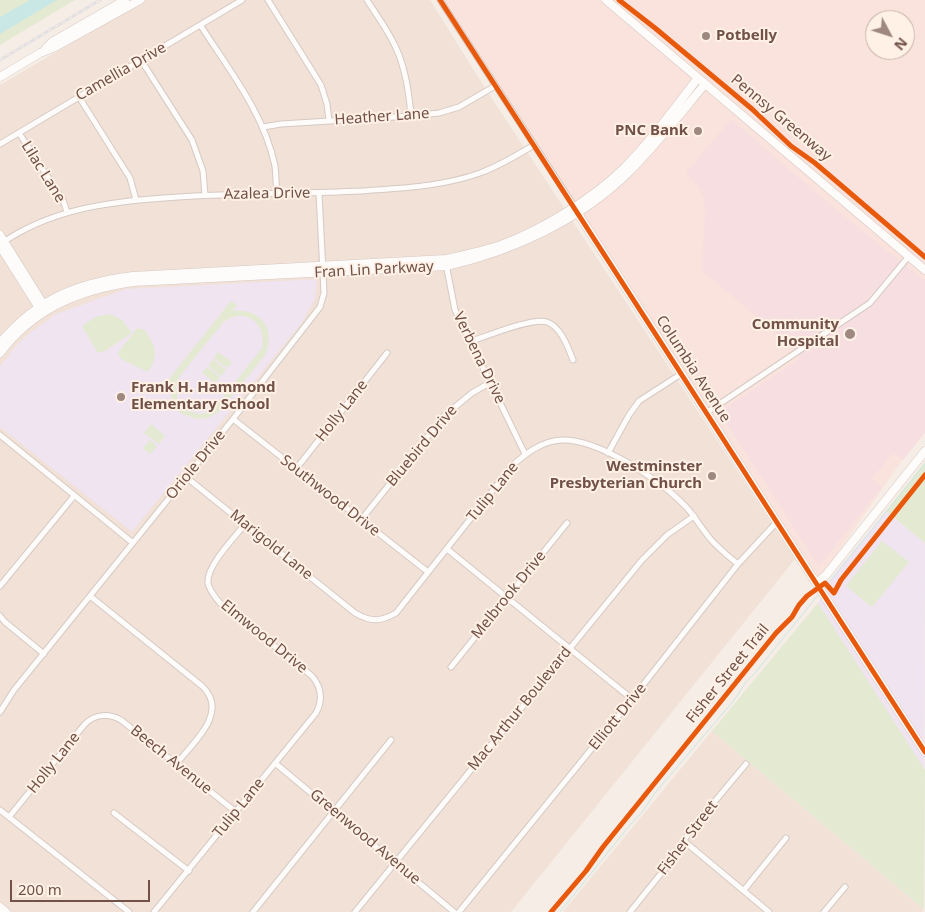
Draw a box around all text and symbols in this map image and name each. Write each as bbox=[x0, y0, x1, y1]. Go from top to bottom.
north arrow bbox=[865, 10, 915, 60]
place label: Potbelly bbox=[716, 27, 777, 45]
marker: Potbelly bbox=[700, 30, 712, 42]
text: N bbox=[890, 34, 912, 55]
street label: Camellia Drive bbox=[73, 39, 169, 105]
street label: Pennsy Greenway bbox=[727, 71, 835, 165]
street label: Heather Lane bbox=[334, 105, 430, 129]
place label: PNC Bank bbox=[615, 122, 688, 140]
marker: PNC Bank bbox=[692, 125, 704, 137]
street label: Lilac Lane bbox=[17, 138, 69, 206]
street label: Azalea Drive bbox=[223, 184, 311, 204]
street label: Fran Lin Parkway bbox=[314, 258, 434, 282]
street label: Verbena Drive bbox=[449, 309, 509, 407]
street label: Columbia Avenue bbox=[652, 312, 734, 426]
place label: Community Hospital bbox=[752, 316, 839, 351]
marker: Community Hospital bbox=[843, 327, 857, 341]
street label: Holly Lane bbox=[312, 377, 372, 445]
place label: Frank H. Hammond Elementary School bbox=[131, 379, 275, 414]
marker: Frank H. Hammond Elementary School bbox=[115, 391, 127, 403]
street label: Bluebird Drive bbox=[383, 402, 461, 490]
street label: Oriole Drive bbox=[163, 427, 229, 503]
street label: Southwood Drive bbox=[277, 452, 383, 540]
street label: Tulip Lane bbox=[463, 458, 523, 526]
place label: Westminster Presbyterian Church bbox=[550, 458, 702, 493]
marker: Westminster Presbyterian Church bbox=[706, 470, 718, 482]
street label: Marigold Lane bbox=[226, 506, 316, 584]
street label: Melbrook Drive bbox=[468, 547, 550, 643]
street label: Elmwood Drive bbox=[217, 597, 311, 677]
street label: Fisher Street Trail bbox=[683, 621, 773, 727]
street label: Mac Arthur Boulevard bbox=[464, 643, 576, 775]
street label: Elliott Drive bbox=[586, 680, 650, 754]
street label: Beech Avenue bbox=[127, 722, 215, 798]
street label: Holly Lane bbox=[24, 729, 84, 797]
street label: Tulip Lane bbox=[209, 774, 269, 842]
street label: Greenwood Avenue bbox=[306, 786, 424, 888]
street label: Fisher Street bbox=[654, 797, 722, 879]
scale bar bbox=[12, 870, 152, 902]
text: 200 m bbox=[18, 879, 62, 899]

